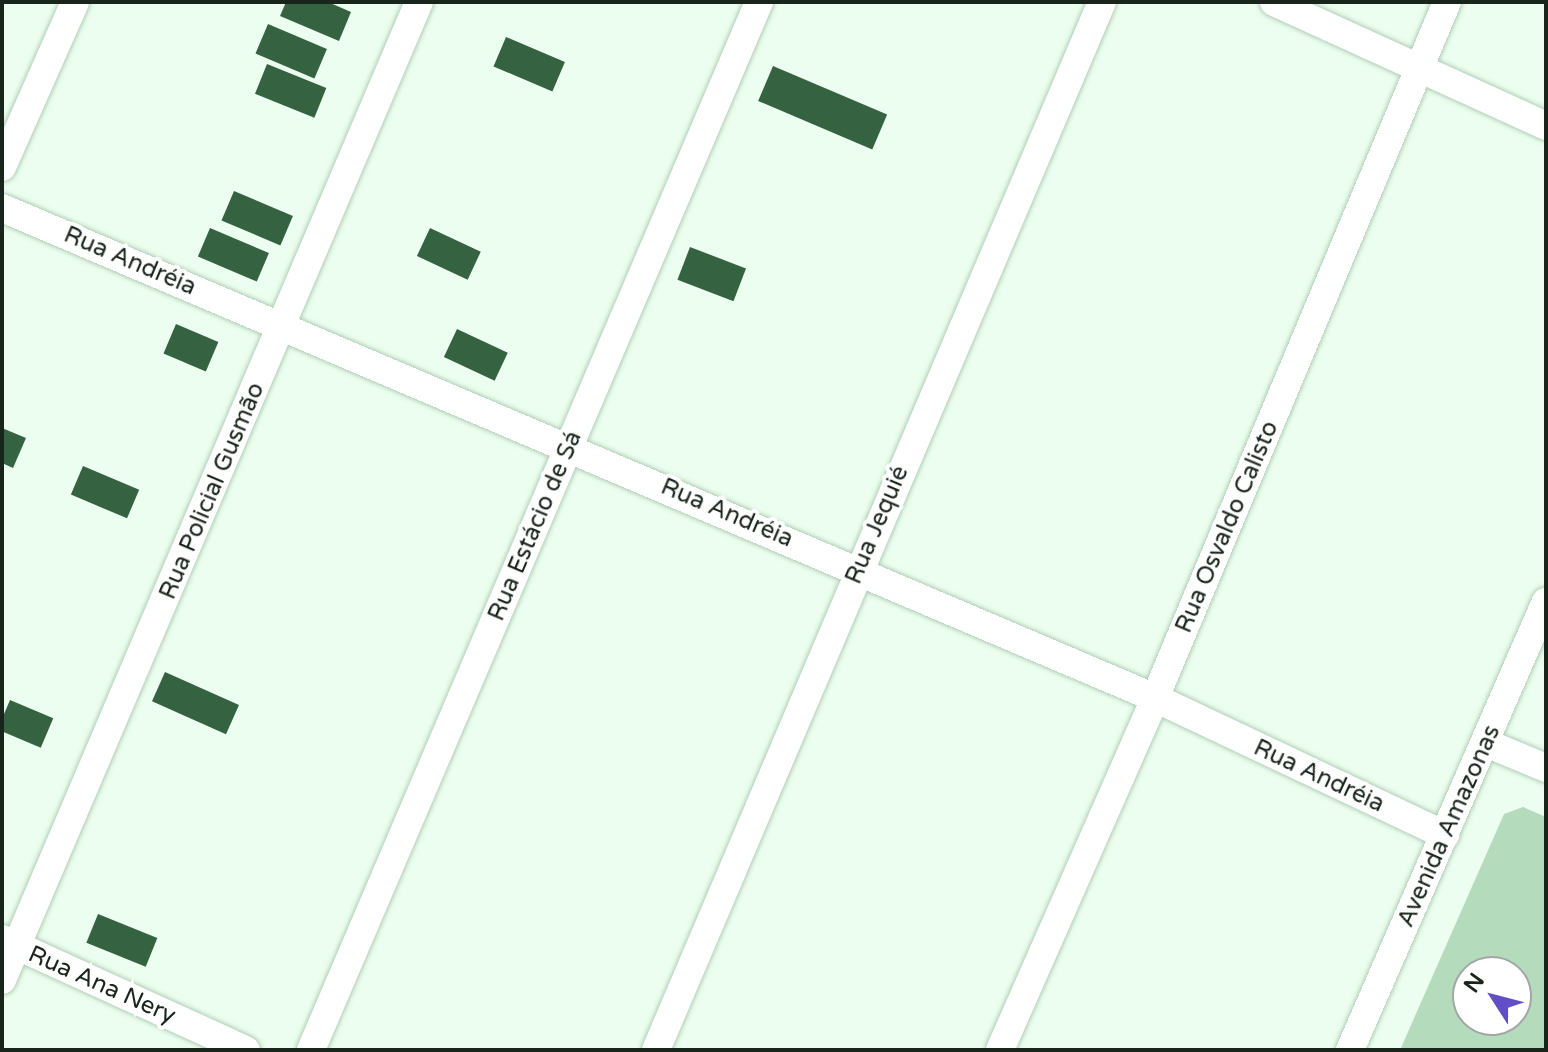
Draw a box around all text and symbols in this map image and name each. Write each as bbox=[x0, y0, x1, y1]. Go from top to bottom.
street label: Rua Andréia bbox=[60, 220, 200, 302]
street label: Rua Policial Gusmão bbox=[153, 378, 271, 604]
street label: Rua Osvaldo Calisto bbox=[1169, 417, 1285, 637]
street label: Rua Estácio de Sá bbox=[482, 427, 588, 625]
street label: Rua Jequié bbox=[839, 462, 915, 588]
street label: Rua Andréia bbox=[657, 472, 797, 554]
street label: Avenida Amazonas bbox=[1391, 721, 1507, 931]
street label: Rua Andréia bbox=[1249, 733, 1389, 819]
street label: Rua Ana Nery bbox=[24, 940, 180, 1030]
north arrow bbox=[1452, 956, 1532, 1036]
text: N bbox=[1458, 968, 1490, 998]

